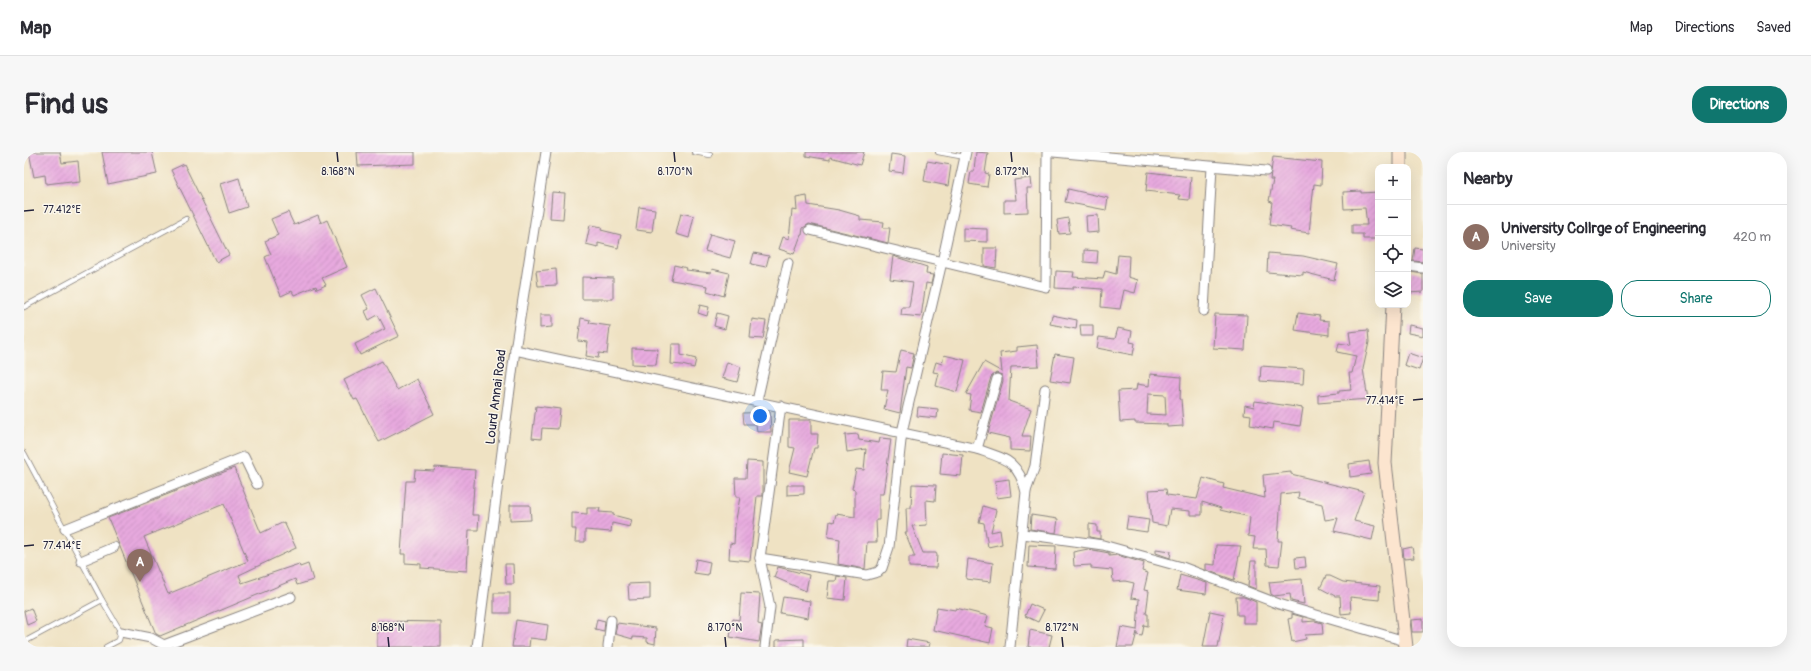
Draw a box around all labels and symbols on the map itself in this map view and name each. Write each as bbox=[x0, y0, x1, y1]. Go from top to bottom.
text: 8.168°N bbox=[321, 166, 355, 178]
text: 8.170°N bbox=[658, 166, 692, 178]
text: 8.172°N bbox=[995, 166, 1029, 178]
text: 77.412°E bbox=[43, 204, 81, 216]
street label: Lourd Annai Road bbox=[482, 349, 510, 445]
text: 77.414°E bbox=[1366, 395, 1404, 407]
your location bbox=[750, 406, 770, 426]
text: 77.414°E bbox=[43, 540, 81, 552]
pin: A bbox=[127, 549, 153, 582]
text: 8.168°N bbox=[371, 622, 405, 634]
text: 8.170°N bbox=[708, 622, 742, 634]
text: 8.172°N bbox=[1045, 622, 1079, 634]

